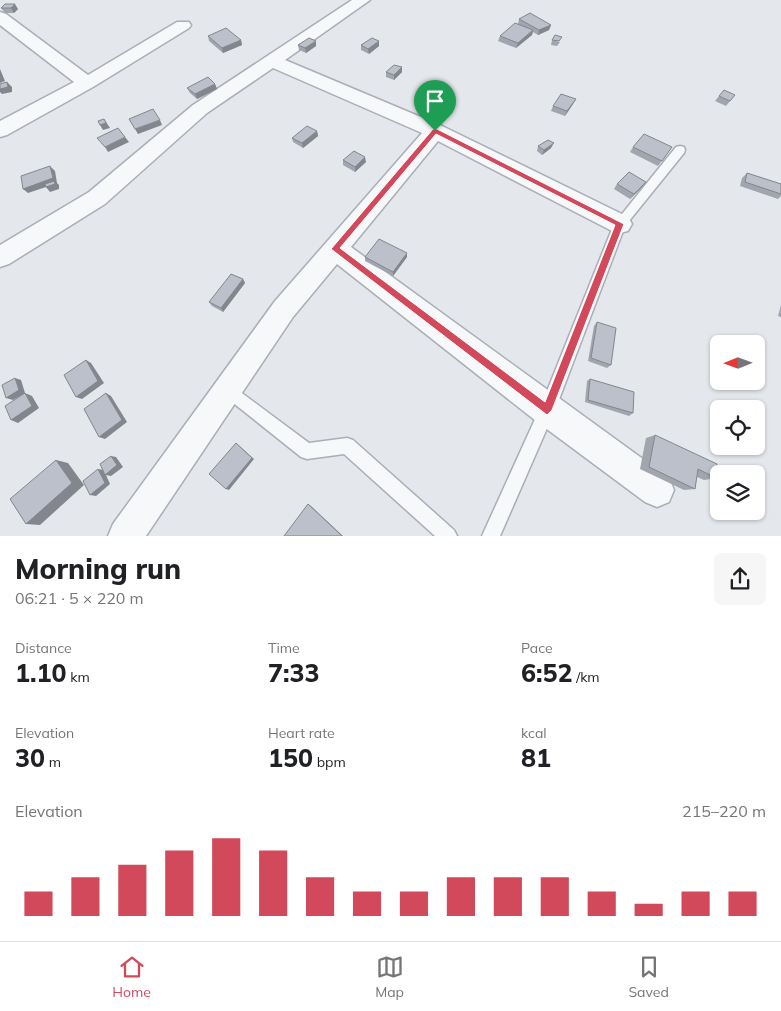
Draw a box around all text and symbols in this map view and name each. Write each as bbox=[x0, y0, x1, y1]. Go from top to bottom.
pin bbox=[414, 80, 456, 131]
icon: arrive bbox=[421, 87, 449, 115]
north arrow bbox=[710, 335, 765, 390]
map controls bbox=[710, 335, 765, 520]
button: locate bbox=[710, 400, 765, 455]
button: layers bbox=[710, 465, 765, 520]
text: Morning run bbox=[15, 551, 181, 586]
button: share bbox=[714, 553, 766, 605]
text: 06:21 · 5 × 220 m bbox=[15, 588, 144, 608]
text: Distance bbox=[15, 639, 72, 657]
text: Time bbox=[268, 639, 300, 657]
text: Pace bbox=[521, 639, 553, 657]
text: 1.10 bbox=[15, 657, 67, 688]
text: 7:33 bbox=[268, 657, 320, 688]
text: 6:52 bbox=[521, 657, 573, 688]
text: km bbox=[67, 668, 90, 686]
text: /km bbox=[573, 668, 600, 686]
text: Elevation bbox=[15, 724, 74, 742]
text: Heart rate bbox=[268, 724, 335, 742]
text: kcal bbox=[521, 724, 547, 742]
text: 30 bbox=[15, 742, 45, 773]
text: 150 bbox=[268, 742, 313, 773]
text: 81 bbox=[521, 742, 551, 773]
text: m bbox=[45, 753, 61, 771]
text: bpm bbox=[313, 753, 346, 771]
text: Elevation bbox=[15, 801, 83, 821]
text: 215–220 m bbox=[682, 801, 766, 821]
tab: Home bbox=[112, 953, 151, 1001]
tab: Map bbox=[375, 953, 404, 1001]
tab: Saved bbox=[628, 953, 669, 1001]

